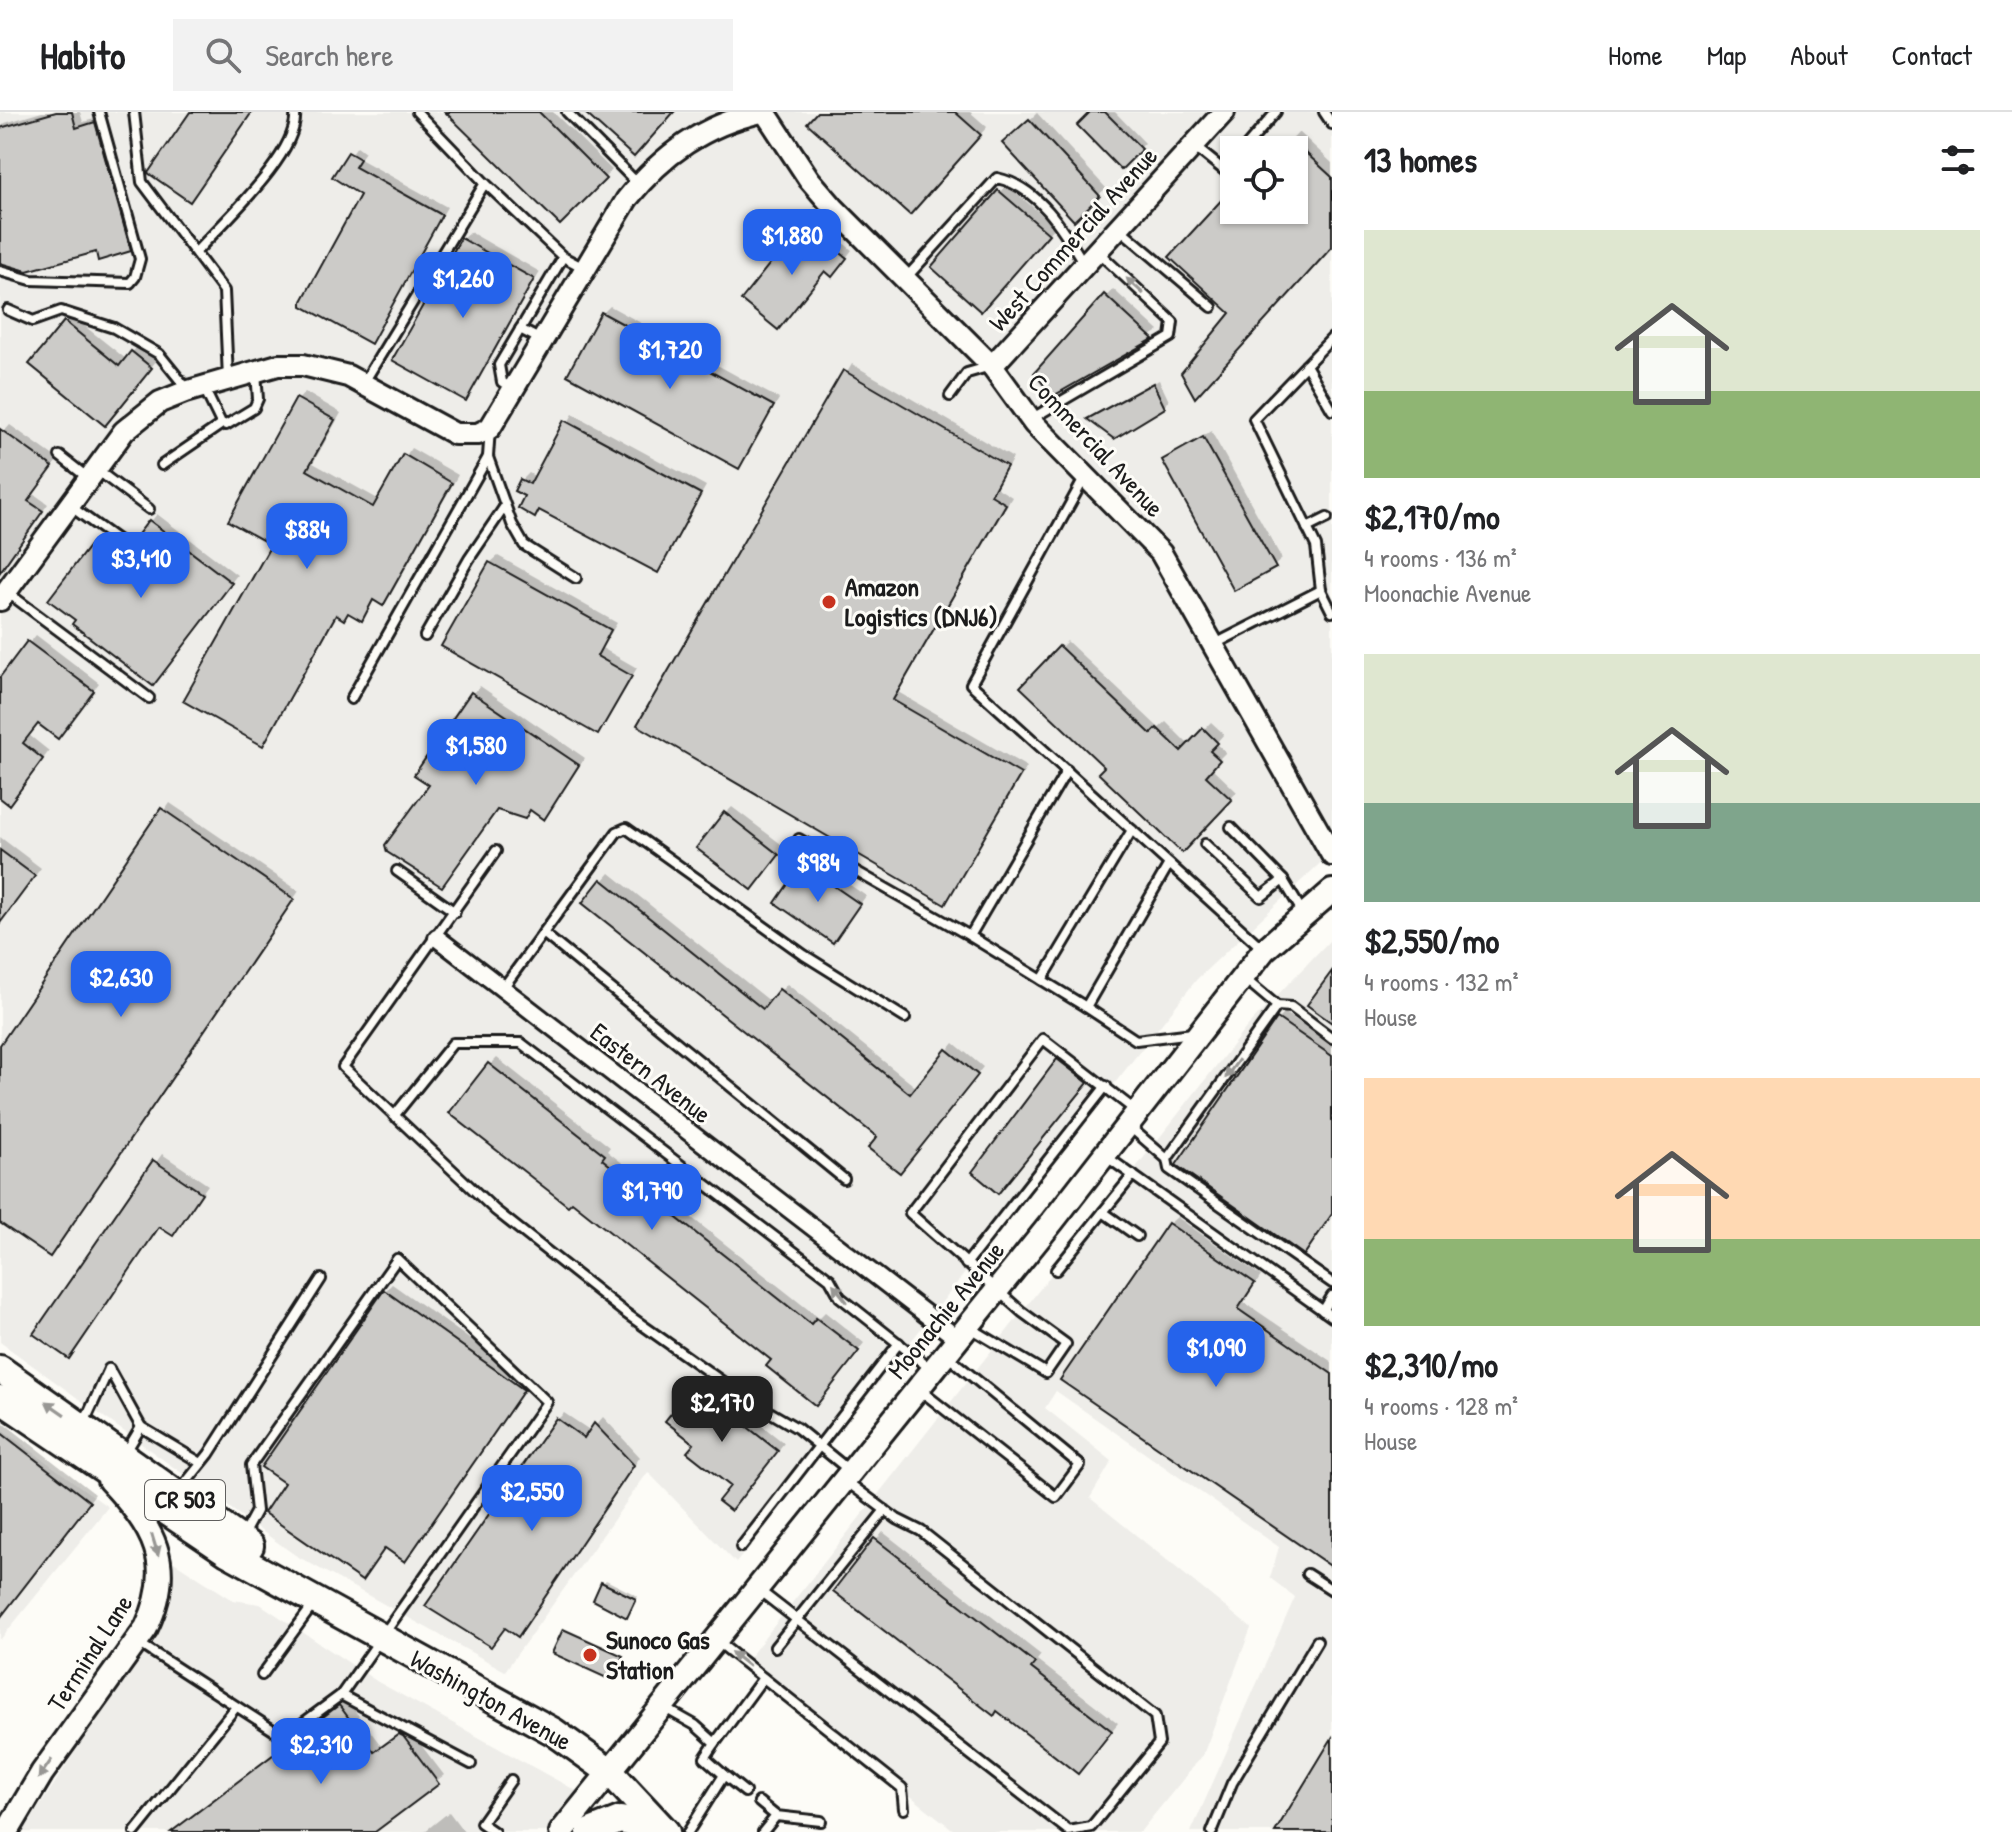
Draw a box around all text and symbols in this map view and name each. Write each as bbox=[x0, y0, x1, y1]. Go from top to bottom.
search box bbox=[173, 19, 733, 91]
text: Habito bbox=[40, 29, 125, 81]
icon: search bbox=[201, 33, 245, 77]
text: Search here bbox=[265, 35, 393, 75]
text: Home bbox=[1608, 36, 1663, 74]
text: Map bbox=[1707, 36, 1746, 74]
text: About bbox=[1790, 36, 1848, 74]
text: Contact bbox=[1892, 36, 1972, 74]
map controls bbox=[1220, 136, 1308, 224]
button: locate bbox=[1220, 136, 1308, 224]
text: 13 homes bbox=[1364, 137, 1477, 183]
icon: filters bbox=[1936, 138, 1980, 182]
street label: West Commercial Avenue bbox=[980, 139, 1165, 338]
pin: $1,880 bbox=[727, 209, 857, 277]
text: $1,880 bbox=[761, 217, 823, 252]
pin: $1,260 bbox=[398, 252, 528, 320]
text: $1,260 bbox=[432, 260, 494, 295]
one-way arrow bbox=[1126, 278, 1145, 296]
icon: home bbox=[1600, 282, 1744, 426]
pin: $1,720 bbox=[605, 323, 735, 391]
text: $1,720 bbox=[638, 331, 702, 366]
street label: Commercial Avenue bbox=[1020, 365, 1172, 524]
text: $2,170/mo bbox=[1364, 494, 1500, 540]
pin: $884 bbox=[260, 503, 354, 571]
text: $884 bbox=[284, 511, 330, 546]
pin: $3,410 bbox=[76, 532, 206, 600]
text: $3,410 bbox=[111, 540, 171, 575]
text: 4 rooms · 136 m² bbox=[1364, 540, 1517, 575]
place label: Amazon Logistics (DNJ6) bbox=[845, 569, 998, 635]
text: Moonachie Avenue bbox=[1364, 575, 1531, 610]
marker: Amazon Logistics (DNJ6) bbox=[820, 593, 838, 611]
icon: home bbox=[1600, 706, 1744, 850]
pin: $1,580 bbox=[411, 719, 541, 787]
text: $1,580 bbox=[445, 727, 507, 762]
pin: $984 bbox=[771, 836, 865, 904]
text: $984 bbox=[796, 844, 840, 879]
text: $2,550/mo bbox=[1364, 918, 1499, 964]
pin: $2,630 bbox=[56, 951, 186, 1019]
text: $2,630 bbox=[89, 959, 153, 994]
text: 4 rooms · 132 m² bbox=[1364, 964, 1518, 999]
text: House bbox=[1364, 999, 1417, 1034]
street label: Eastern Avenue bbox=[584, 1014, 719, 1131]
one-way arrow bbox=[1224, 1059, 1240, 1080]
icon: home bbox=[1600, 1130, 1744, 1274]
pin: $1,790 bbox=[587, 1164, 717, 1232]
text: $1,790 bbox=[621, 1172, 683, 1207]
street label: Moonachie Avenue bbox=[879, 1234, 1012, 1386]
one-way arrow bbox=[833, 1283, 849, 1303]
pin: $1,090 bbox=[1151, 1321, 1281, 1389]
text: $1,090 bbox=[1186, 1329, 1246, 1364]
text: $2,310/mo bbox=[1364, 1342, 1498, 1388]
pin: $2,170 bbox=[657, 1376, 787, 1444]
text: $2,170 bbox=[690, 1384, 754, 1419]
text: 4 rooms · 128 m² bbox=[1364, 1388, 1518, 1423]
one-way arrow bbox=[45, 1401, 66, 1416]
text: House bbox=[1364, 1423, 1417, 1458]
pin: $2,550 bbox=[467, 1465, 597, 1533]
text: $2,550 bbox=[500, 1473, 564, 1508]
road number: CR 503 bbox=[145, 1480, 225, 1520]
one-way arrow bbox=[149, 1533, 162, 1557]
street label: Terminal Lane bbox=[39, 1587, 140, 1718]
place label: Sunoco Gas Station bbox=[606, 1622, 710, 1687]
street label: Washington Avenue bbox=[404, 1641, 578, 1758]
marker: Sunoco Gas Station bbox=[581, 1646, 599, 1664]
one-way arrow bbox=[730, 1652, 750, 1668]
pin: $2,310 bbox=[256, 1718, 386, 1786]
text: $2,310 bbox=[289, 1726, 353, 1761]
one-way arrow bbox=[38, 1758, 53, 1779]

